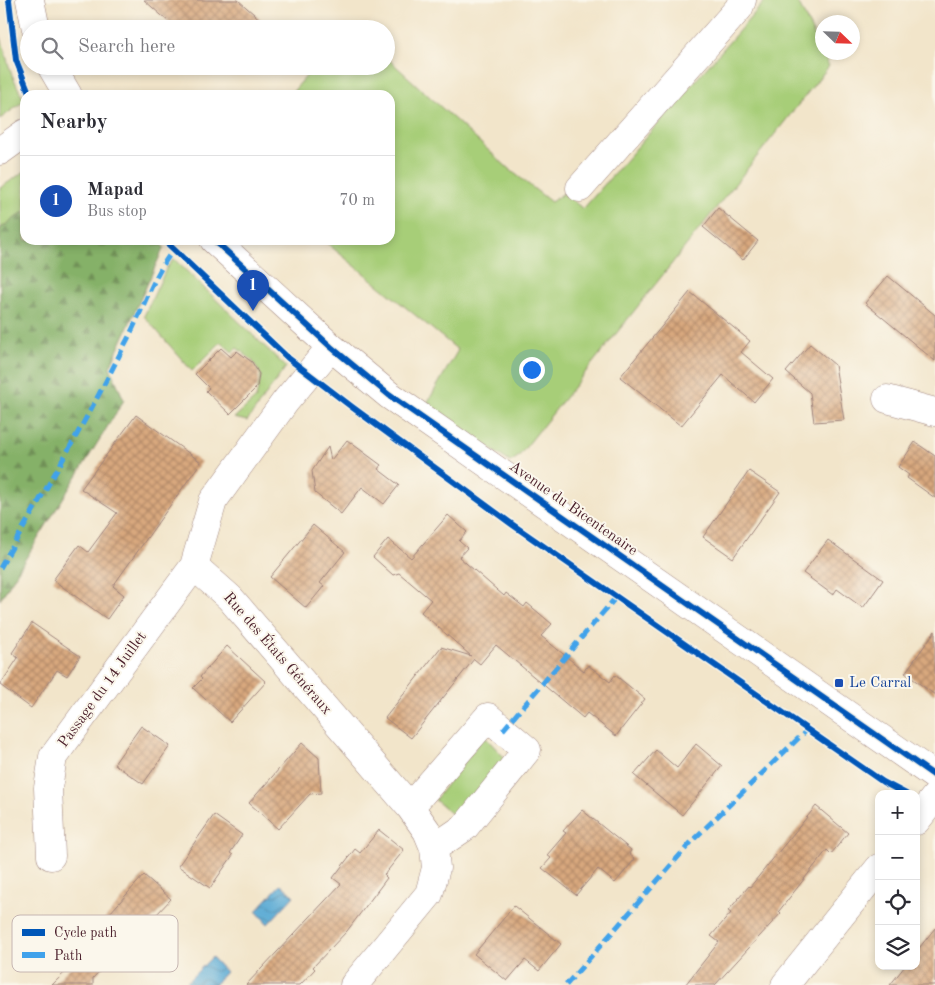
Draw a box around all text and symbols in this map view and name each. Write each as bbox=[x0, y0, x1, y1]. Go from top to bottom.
north arrow bbox=[815, 15, 860, 60]
search box bbox=[20, 20, 395, 75]
icon: search bbox=[38, 34, 66, 62]
text: Search here bbox=[78, 38, 175, 57]
text: Nearby bbox=[40, 112, 108, 133]
text: Mapad bbox=[87, 181, 144, 200]
text: 1 bbox=[51, 193, 61, 209]
text: 70 m bbox=[339, 193, 375, 209]
text: Bus stop bbox=[87, 204, 147, 220]
pin: 1 bbox=[237, 270, 269, 311]
your location bbox=[519, 357, 545, 383]
street label: Avenue du Bicentenaire bbox=[506, 459, 640, 559]
street label: Rue des États Généraux bbox=[220, 588, 336, 718]
street label: Passage du 14 Juillet bbox=[56, 630, 150, 750]
place label: Le Carral bbox=[849, 676, 911, 691]
marker: Le Carral bbox=[833, 677, 845, 689]
map controls bbox=[875, 790, 920, 970]
button: + bbox=[875, 790, 920, 835]
button: − bbox=[875, 835, 920, 880]
button: locate bbox=[875, 880, 920, 925]
legend bbox=[12, 915, 178, 972]
button: layers bbox=[875, 925, 920, 970]
text: Cycle path bbox=[54, 926, 117, 940]
text: Path bbox=[54, 949, 83, 963]

